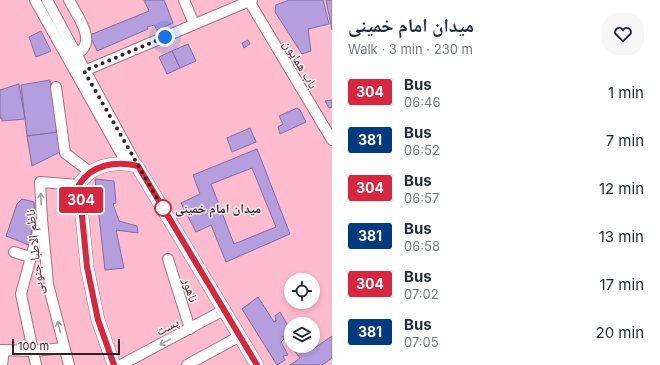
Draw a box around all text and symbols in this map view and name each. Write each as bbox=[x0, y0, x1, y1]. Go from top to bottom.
button: heart bbox=[602, 13, 644, 55]
text: میدان امام خمینی bbox=[348, 14, 474, 37]
your location bbox=[155, 27, 175, 47]
street label: باب همایون bbox=[279, 37, 322, 92]
text: Walk · 3 min · 230 m bbox=[348, 41, 473, 57]
text: Bus bbox=[404, 75, 432, 94]
text: 304 bbox=[356, 83, 384, 100]
text: 1 min bbox=[608, 83, 644, 102]
text: 06:46 bbox=[404, 94, 440, 110]
text: Bus bbox=[404, 123, 432, 142]
text: 381 bbox=[358, 131, 382, 148]
text: 7 min bbox=[606, 131, 644, 150]
text: 06:52 bbox=[404, 142, 440, 158]
text: Bus bbox=[404, 171, 432, 190]
text: 304 bbox=[356, 179, 384, 196]
text: 12 min bbox=[599, 179, 644, 198]
line badge: 304 bbox=[58, 187, 104, 213]
text: 06:57 bbox=[404, 190, 439, 206]
text: 304 bbox=[67, 191, 95, 208]
one-way arrow bbox=[37, 193, 45, 206]
marker: میدان امام خمینی bbox=[154, 199, 172, 217]
place label: میدان امام خمینی bbox=[175, 200, 261, 218]
street label: ناظم الاطبا جنوبی bbox=[22, 208, 47, 295]
text: Bus bbox=[404, 219, 432, 238]
text: 381 bbox=[358, 227, 382, 244]
text: 13 min bbox=[599, 227, 644, 246]
text: 06:58 bbox=[404, 238, 440, 254]
text: Bus bbox=[404, 267, 432, 286]
map controls bbox=[284, 273, 320, 353]
button: locate bbox=[284, 273, 320, 309]
street label: ناهور bbox=[179, 275, 202, 304]
text: 304 bbox=[356, 275, 384, 292]
text: 17 min bbox=[600, 275, 644, 294]
text: 07:02 bbox=[404, 286, 439, 302]
street label: پست bbox=[153, 313, 182, 340]
text: Bus bbox=[404, 315, 432, 334]
button: layers bbox=[284, 317, 320, 353]
one-way arrow bbox=[54, 321, 62, 334]
text: 381 bbox=[358, 323, 382, 340]
text: 20 min bbox=[596, 323, 644, 342]
text: 07:05 bbox=[404, 334, 439, 350]
scale bar bbox=[12, 337, 120, 356]
one-way arrow bbox=[159, 338, 171, 346]
text: 100 m bbox=[18, 339, 49, 353]

